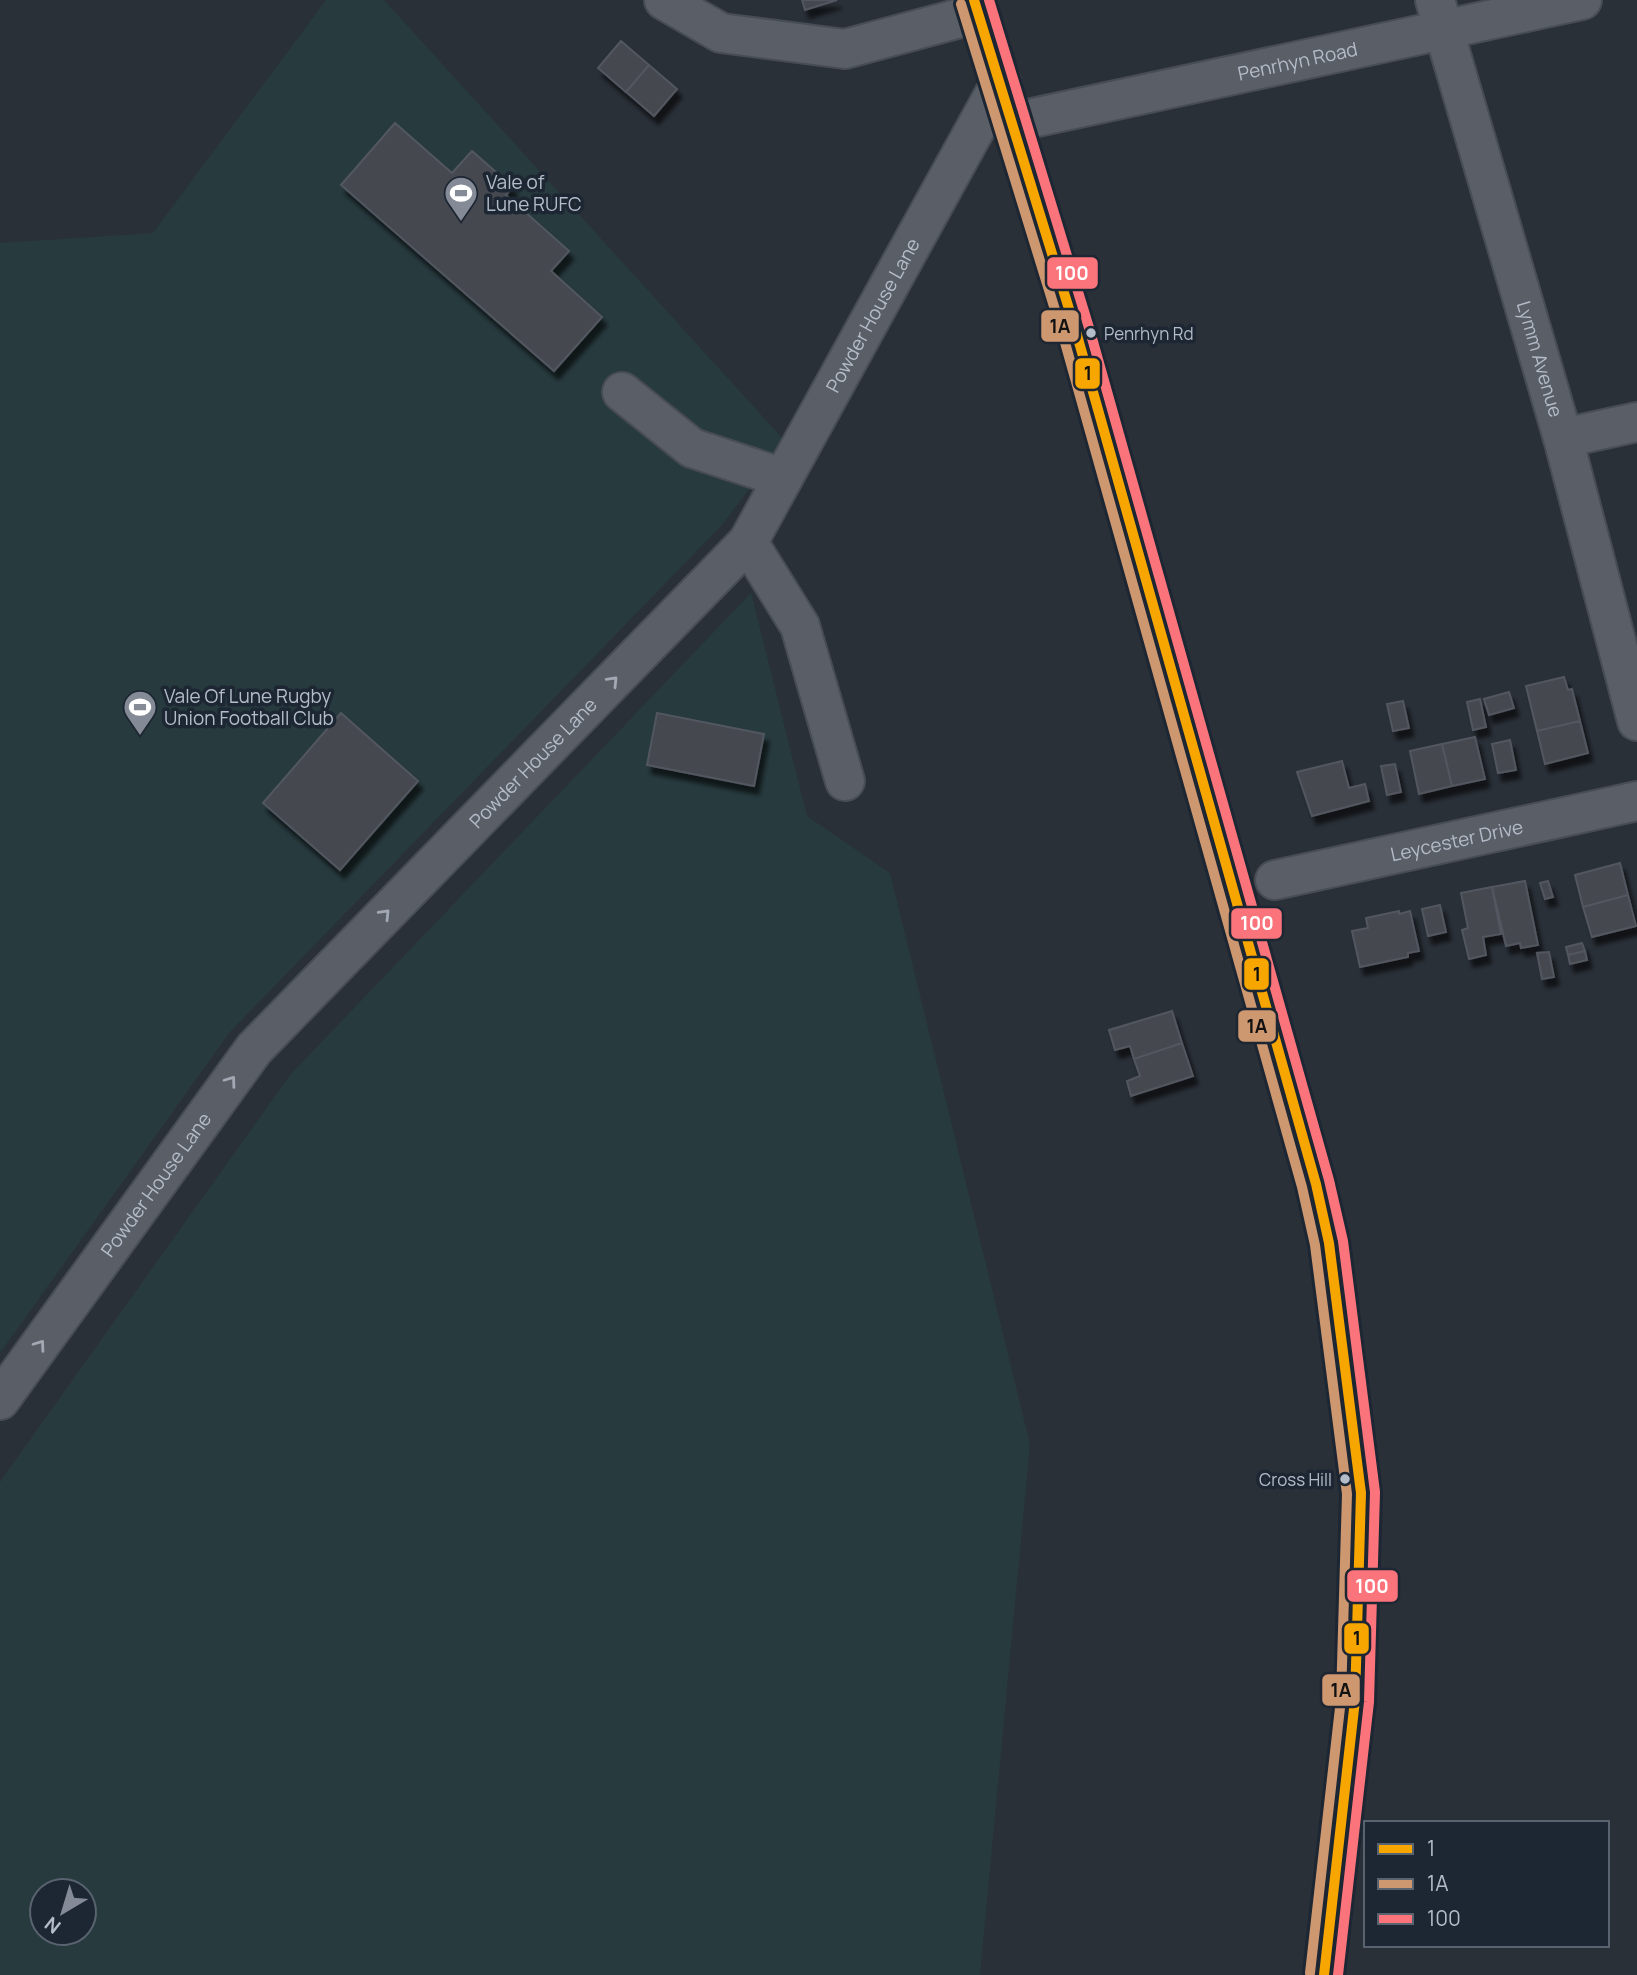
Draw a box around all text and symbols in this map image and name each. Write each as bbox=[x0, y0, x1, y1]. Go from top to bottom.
street label: Penrhyn Road bbox=[1235, 36, 1360, 87]
place label: Vale of Lune RUFC bbox=[486, 169, 582, 217]
sports icon: Vale of Lune RUFC bbox=[442, 174, 480, 223]
street label: Powder House Lane bbox=[820, 233, 926, 397]
line badge: 100 bbox=[1046, 256, 1099, 290]
text: 100 bbox=[1055, 260, 1089, 286]
street label: Lymm Avenue bbox=[1511, 298, 1569, 420]
line badge: 1A bbox=[1040, 309, 1080, 343]
text: 1A bbox=[1049, 313, 1071, 339]
place label: Penrhyn Rd bbox=[1104, 322, 1193, 345]
marker: Penrhyn Rd bbox=[1084, 326, 1098, 340]
line badge: 1 bbox=[1074, 357, 1101, 390]
text: 1 bbox=[1084, 360, 1092, 386]
one-way arrow bbox=[604, 677, 617, 690]
place label: Vale Of Lune Rugby Union Football Club bbox=[164, 683, 334, 731]
sports icon: Vale Of Lune Rugby Union Football Club bbox=[121, 688, 159, 737]
street label: Powder House Lane bbox=[463, 692, 603, 834]
street label: Leycester Drive bbox=[1388, 813, 1525, 867]
line badge: 100 bbox=[1230, 907, 1283, 940]
one-way arrow bbox=[377, 910, 390, 923]
text: 100 bbox=[1240, 910, 1274, 936]
line badge: 1 bbox=[1243, 957, 1270, 991]
text: 1 bbox=[1253, 961, 1261, 987]
line badge: 1A bbox=[1237, 1009, 1277, 1043]
text: 1A bbox=[1246, 1013, 1268, 1039]
one-way arrow bbox=[223, 1076, 235, 1089]
street label: Powder House Lane bbox=[95, 1107, 217, 1262]
one-way arrow bbox=[32, 1340, 44, 1353]
place label: Cross Hill bbox=[1259, 1468, 1332, 1491]
marker: Cross Hill bbox=[1338, 1472, 1352, 1486]
line badge: 100 bbox=[1346, 1569, 1399, 1603]
text: 100 bbox=[1355, 1573, 1389, 1599]
line badge: 1 bbox=[1343, 1622, 1370, 1655]
text: 1 bbox=[1353, 1625, 1361, 1651]
line badge: 1A bbox=[1321, 1673, 1361, 1707]
text: 1A bbox=[1330, 1677, 1352, 1703]
legend bbox=[1364, 1821, 1609, 1947]
text: 1 bbox=[1427, 1834, 1435, 1862]
text: 1A bbox=[1427, 1869, 1449, 1897]
north arrow bbox=[28, 1877, 98, 1947]
text: 100 bbox=[1427, 1904, 1461, 1932]
text: N bbox=[39, 1911, 66, 1940]

